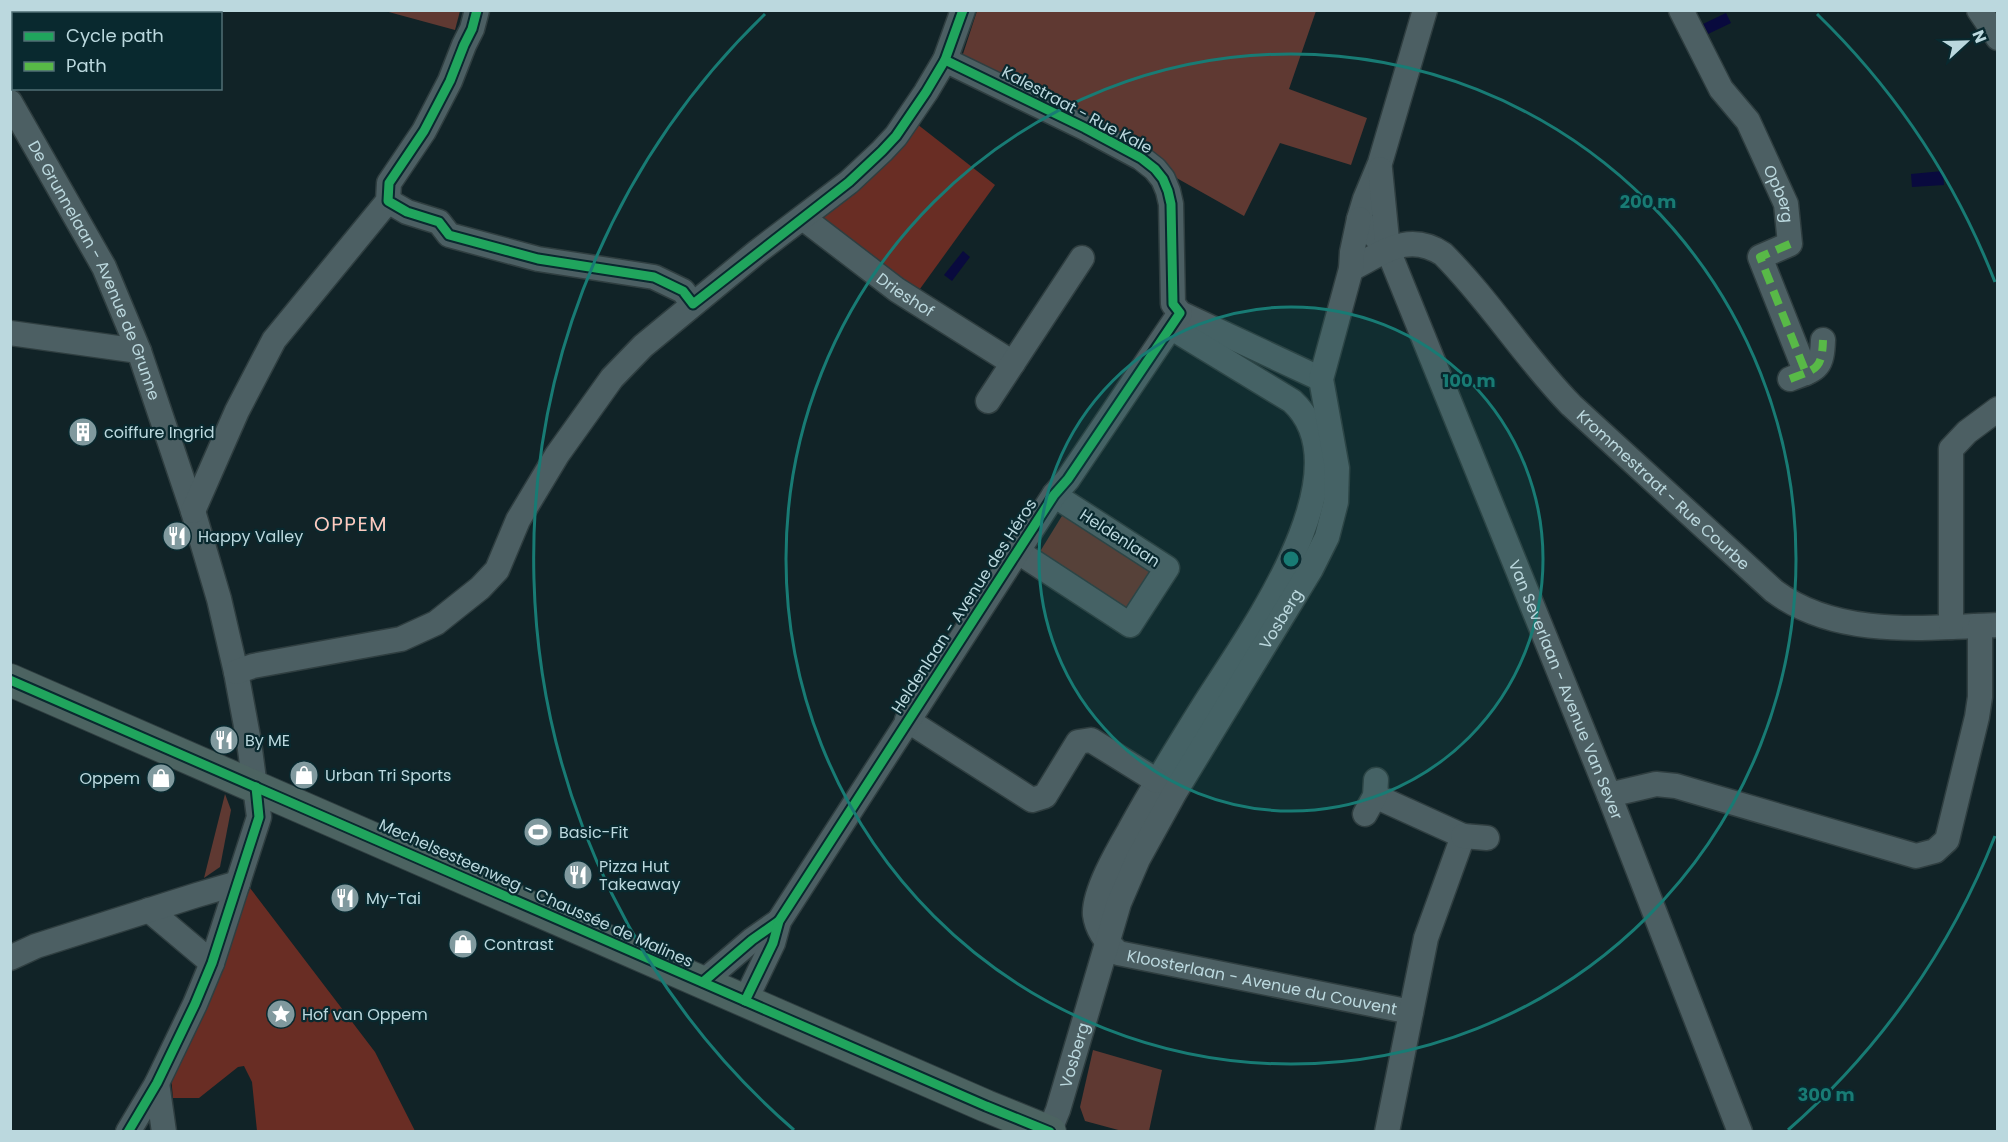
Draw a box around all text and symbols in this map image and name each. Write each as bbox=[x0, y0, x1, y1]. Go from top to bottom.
legend bbox=[12, 12, 222, 90]
north arrow bbox=[1936, 12, 1996, 72]
text: Cycle path bbox=[66, 23, 164, 48]
text: N bbox=[1967, 27, 1992, 46]
text: Path bbox=[66, 53, 107, 78]
street label: Kalestraat - Rue Kale bbox=[998, 60, 1156, 160]
street label: De Grunnelaan - Avenue de Grunne bbox=[23, 136, 166, 403]
street label: Opberg bbox=[1758, 161, 1799, 224]
text: 200 m bbox=[1620, 189, 1676, 214]
street label: Drieshof bbox=[872, 267, 939, 322]
text: 100 m bbox=[1442, 368, 1496, 393]
street label: Krommestraat - Rue Courbe bbox=[1572, 404, 1755, 575]
building icon: coiffure Ingrid bbox=[67, 416, 99, 448]
place label: coiffure Ingrid bbox=[104, 421, 215, 444]
street label: Heldenlaan - Avenue des Héros bbox=[886, 494, 1042, 718]
street label: Heldenlaan bbox=[1075, 503, 1165, 573]
district label: OPPEM bbox=[314, 510, 388, 538]
restaurant icon: Happy Valley bbox=[161, 520, 193, 552]
place label: Happy Valley bbox=[198, 525, 303, 548]
centre of rings bbox=[1281, 549, 1301, 569]
street label: Van Severlaan - Avenue Van Sever bbox=[1503, 556, 1629, 823]
street label: Vosberg bbox=[1253, 584, 1308, 653]
restaurant icon: By ME bbox=[208, 724, 240, 756]
place label: By ME bbox=[245, 729, 290, 752]
shop icon: Urban Tri Sports bbox=[288, 759, 320, 791]
shop icon: Oppem bbox=[145, 762, 177, 794]
place label: Urban Tri Sports bbox=[325, 764, 451, 787]
place label: Oppem bbox=[79, 767, 140, 790]
street label: Mechelsesteenweg - Chaussée de Malines bbox=[375, 813, 697, 973]
sports icon: Basic-Fit bbox=[522, 816, 554, 848]
place label: Basic-Fit bbox=[559, 821, 628, 844]
place label: Pizza Hut Takeaway bbox=[599, 855, 680, 896]
restaurant icon: Pizza Hut Takeaway bbox=[562, 859, 594, 891]
restaurant icon: My-Tai bbox=[329, 882, 361, 914]
place label: My-Tai bbox=[366, 887, 421, 910]
shop icon: Contrast bbox=[447, 928, 479, 960]
place label: Contrast bbox=[484, 933, 554, 956]
street label: Kloosterlaan - Avenue du Couvent bbox=[1125, 944, 1399, 1020]
place icon: Hof van Oppem bbox=[265, 998, 297, 1030]
place label: Hof van Oppem bbox=[302, 1003, 428, 1026]
street label: Vosberg bbox=[1054, 1020, 1095, 1090]
text: 300 m bbox=[1797, 1082, 1855, 1107]

